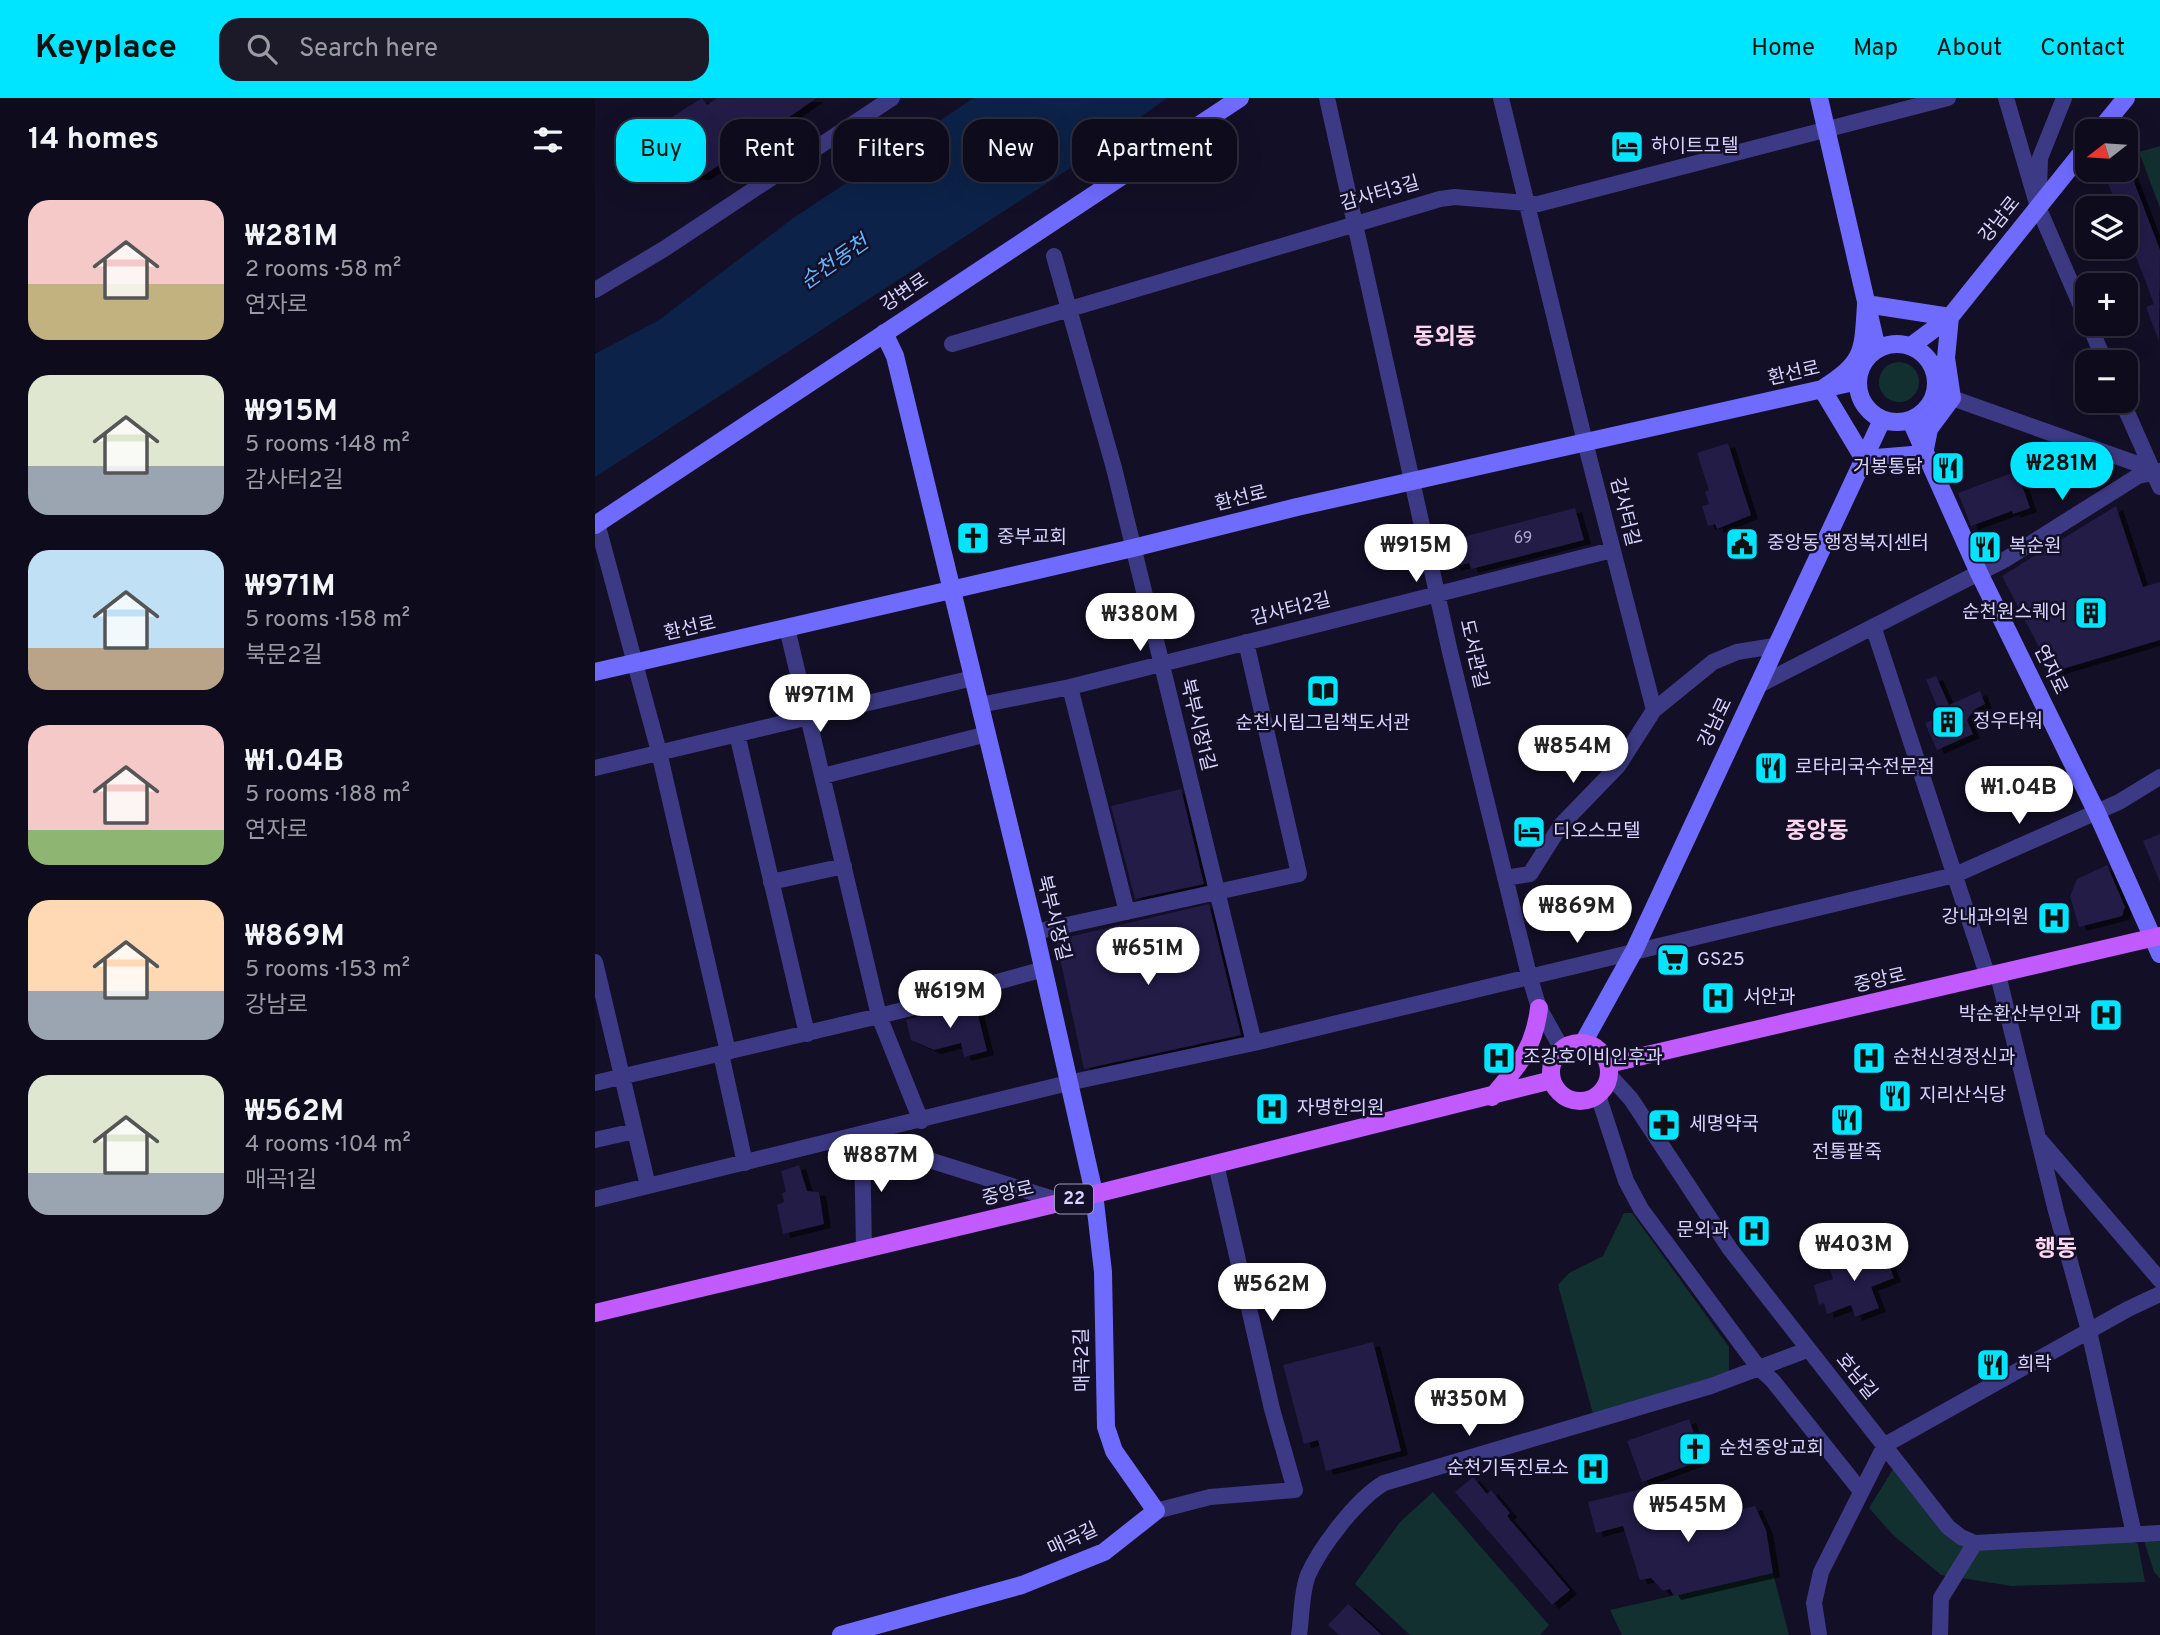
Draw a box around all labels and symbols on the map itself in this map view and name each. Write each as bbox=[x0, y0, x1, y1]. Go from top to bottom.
north arrow bbox=[2075, 119, 2139, 182]
hotel icon: 하이트모텔 bbox=[1608, 128, 1646, 166]
place label: 하이트모텔 bbox=[1651, 135, 1738, 159]
street label: 감사터3길 bbox=[1338, 171, 1422, 217]
street label: 강남로 bbox=[1974, 192, 2026, 248]
water label: 순천동천 bbox=[796, 228, 877, 296]
street label: 강변로 bbox=[877, 268, 933, 318]
district label: 동외동 bbox=[1413, 324, 1477, 353]
street label: 환선로 bbox=[1766, 356, 1822, 392]
pin: ₩281M bbox=[2013, 442, 2111, 502]
restaurant icon: 거봉통닭 bbox=[1929, 449, 1967, 487]
place label: 거봉통닭 bbox=[1853, 456, 1923, 480]
street label: 감사터길 bbox=[1604, 475, 1644, 549]
street label: 환선로 bbox=[1213, 481, 1269, 517]
church icon: 중부교회 bbox=[954, 519, 992, 557]
pin: ₩915M bbox=[1367, 524, 1465, 584]
public building icon: 중앙동 행정복지센터 bbox=[1723, 525, 1761, 563]
place label: 중부교회 bbox=[997, 526, 1067, 550]
restaurant icon: 복순원 bbox=[1966, 528, 2004, 566]
house number: 69 bbox=[1514, 529, 1532, 549]
place label: 중앙동 행정복지센터 bbox=[1767, 532, 1929, 556]
place label: 복순원 bbox=[2009, 535, 2061, 559]
street label: 감사터2길 bbox=[1249, 588, 1333, 632]
pin: ₩380M bbox=[1091, 594, 1189, 653]
building icon: 순천원스퀘어 bbox=[2072, 594, 2110, 632]
place label: 순천원스퀘어 bbox=[1962, 601, 2067, 625]
street label: 환선로 bbox=[662, 611, 718, 647]
street label: 도서관길 bbox=[1453, 617, 1493, 691]
street label: 연자로 bbox=[2028, 641, 2072, 699]
library icon: 순천시립그림책도서관 bbox=[1304, 672, 1342, 710]
pin: ₩971M bbox=[771, 674, 869, 734]
street label: 북부시장1길 bbox=[1174, 676, 1220, 774]
street label: 강남로 bbox=[1694, 694, 1738, 752]
building icon: 정우타워 bbox=[1929, 703, 1967, 741]
place label: 정우타워 bbox=[1973, 710, 2043, 734]
place label: 순천시립그림책도서관 bbox=[1236, 712, 1410, 736]
pin: ₩854M bbox=[1524, 726, 1622, 785]
restaurant icon: 로타리국수전문점 bbox=[1752, 749, 1790, 787]
place label: 로타리국수전문점 bbox=[1795, 756, 1935, 780]
pin: ₩1.04B bbox=[1962, 766, 2076, 826]
hotel icon: 디오스모텔 bbox=[1510, 813, 1548, 851]
district label: 중앙동 bbox=[1785, 818, 1849, 847]
place label: 디오스모텔 bbox=[1553, 820, 1640, 844]
street label: 북부시장길 bbox=[1031, 873, 1075, 963]
pin: ₩869M bbox=[1528, 886, 1626, 945]
hospital icon: 강내과의원 bbox=[2035, 899, 2073, 937]
place label: 강내과의원 bbox=[1942, 906, 2029, 930]
pin: ₩651M bbox=[1099, 928, 1197, 987]
supermarket icon: GS25 bbox=[1654, 941, 1692, 979]
place label: GS25 bbox=[1697, 948, 1745, 972]
street label: 중앙로 bbox=[1852, 963, 1908, 999]
pin: ₩619M bbox=[901, 970, 999, 1030]
hospital icon: 서안과 bbox=[1699, 979, 1737, 1017]
place label: 서안과 bbox=[1743, 986, 1795, 1010]
hospital icon: 박순환산부인과 bbox=[2087, 996, 2125, 1034]
place label: 박순환산부인과 bbox=[1959, 1003, 2081, 1027]
hospital icon: 조강호이비인후과 bbox=[1480, 1039, 1518, 1077]
hospital icon: 순천신경정신과 bbox=[1850, 1039, 1888, 1077]
place label: 조강호이비인후과 bbox=[1523, 1046, 1663, 1070]
place label: 순천신경정신과 bbox=[1893, 1046, 2015, 1070]
restaurant icon: 지리산식당 bbox=[1876, 1077, 1914, 1115]
place label: 지리산식당 bbox=[1919, 1084, 2006, 1108]
hospital icon: 자명한의원 bbox=[1253, 1090, 1291, 1128]
place label: 자명한의원 bbox=[1297, 1097, 1384, 1121]
restaurant icon: 전통팥죽 bbox=[1828, 1101, 1866, 1139]
pharmacy icon: 세명약국 bbox=[1645, 1106, 1683, 1144]
place label: 세명약국 bbox=[1689, 1113, 1759, 1137]
pin: ₩887M bbox=[832, 1134, 930, 1194]
place label: 전통팥죽 bbox=[1812, 1141, 1882, 1165]
street label: 중앙로 bbox=[980, 1176, 1036, 1212]
road number: 22 bbox=[1055, 1184, 1093, 1214]
hospital icon: 문외과 bbox=[1735, 1212, 1773, 1250]
place label: 문외과 bbox=[1677, 1219, 1729, 1243]
pin: ₩403M bbox=[1805, 1224, 1903, 1283]
district label: 행동 bbox=[2035, 1236, 2077, 1265]
pin: ₩562M bbox=[1223, 1264, 1321, 1323]
street label: 매곡2길 bbox=[1070, 1328, 1096, 1392]
restaurant icon: 희락 bbox=[1974, 1346, 2012, 1384]
street label: 호남길 bbox=[1830, 1349, 1882, 1405]
place label: 희락 bbox=[2017, 1353, 2052, 1377]
pin: ₩350M bbox=[1420, 1378, 1518, 1438]
church icon: 순천중앙교회 bbox=[1676, 1430, 1714, 1468]
place label: 순천중앙교회 bbox=[1719, 1437, 1824, 1461]
hospital icon: 순천기독진료소 bbox=[1574, 1450, 1612, 1488]
place label: 순천기독진료소 bbox=[1447, 1457, 1569, 1481]
pin: ₩545M bbox=[1639, 1484, 1737, 1544]
street label: 매곡길 bbox=[1044, 1518, 1102, 1562]

